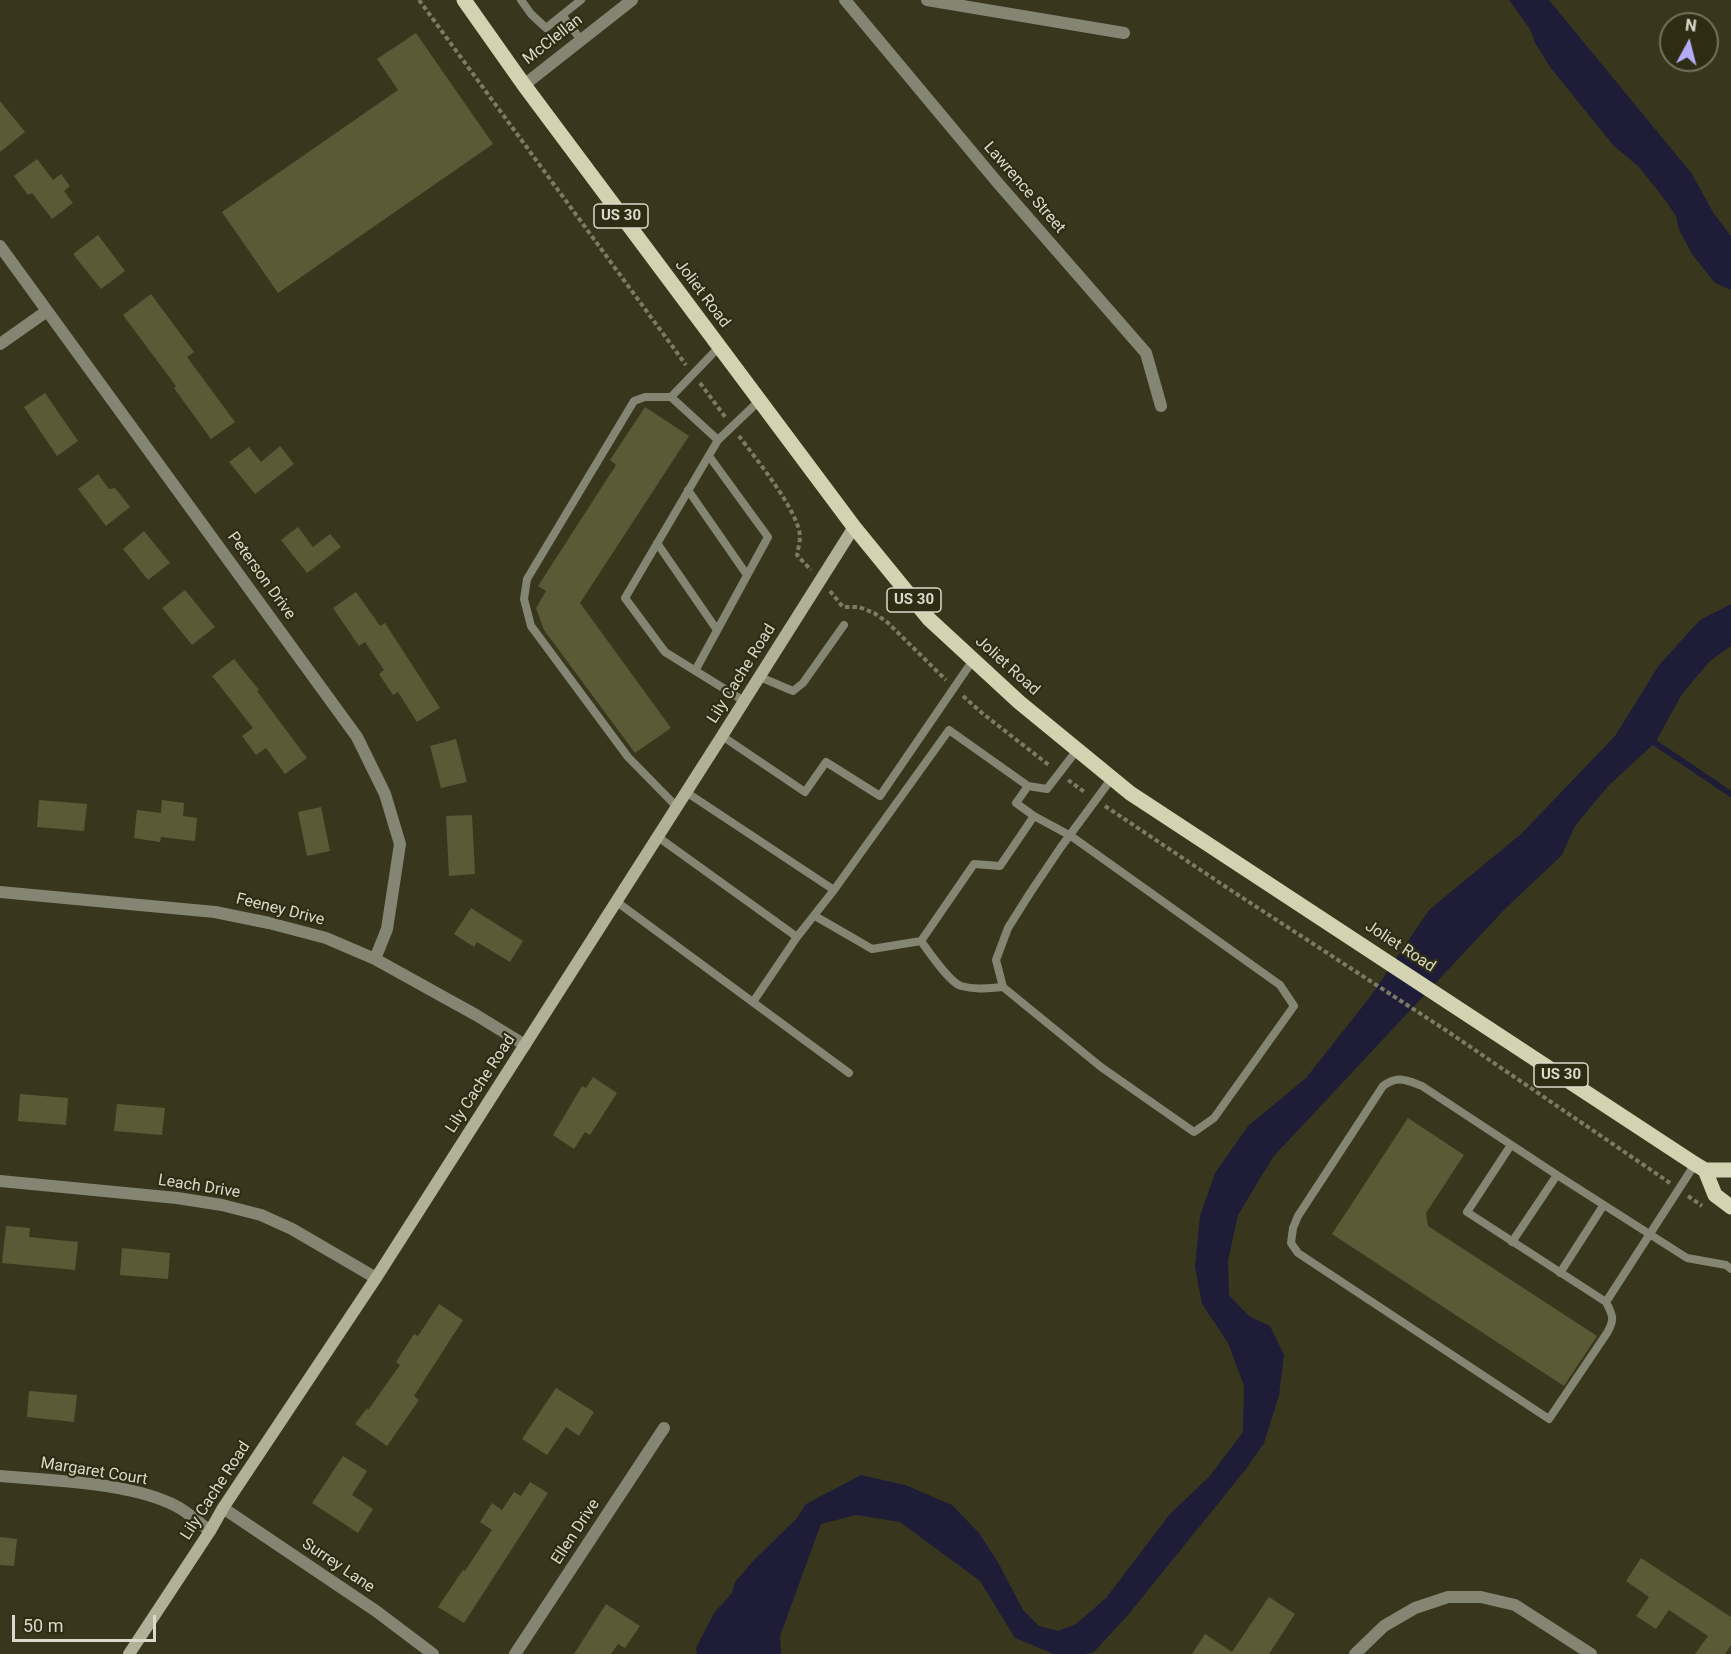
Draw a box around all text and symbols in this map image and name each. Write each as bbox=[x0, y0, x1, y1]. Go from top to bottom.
street label: McClellan bbox=[519, 11, 587, 69]
north arrow bbox=[1659, 12, 1719, 72]
text: N bbox=[1684, 16, 1698, 36]
street label: Lawrence Street bbox=[979, 138, 1069, 238]
road number: US 30 bbox=[594, 204, 648, 228]
street label: Joliet Road bbox=[670, 256, 734, 332]
street label: Peterson Drive bbox=[223, 528, 299, 624]
road number: US 30 bbox=[887, 588, 941, 612]
street label: Lily Cache Road bbox=[704, 621, 780, 727]
street label: Joliet Road bbox=[971, 632, 1043, 700]
street label: Feeney Drive bbox=[234, 890, 326, 930]
street label: Joliet Road bbox=[1361, 917, 1439, 977]
street label: Lily Cache Road bbox=[442, 1031, 520, 1137]
road number: US 30 bbox=[1534, 1063, 1588, 1087]
street label: Leach Drive bbox=[157, 1171, 241, 1203]
street label: Lily Cache Road bbox=[177, 1438, 255, 1544]
street label: Margaret Court bbox=[39, 1454, 149, 1490]
street label: Ellen Drive bbox=[548, 1496, 604, 1568]
street label: Surrey Lane bbox=[298, 1535, 378, 1597]
scale bar bbox=[15, 1603, 159, 1641]
text: 50 m bbox=[23, 1615, 63, 1636]

